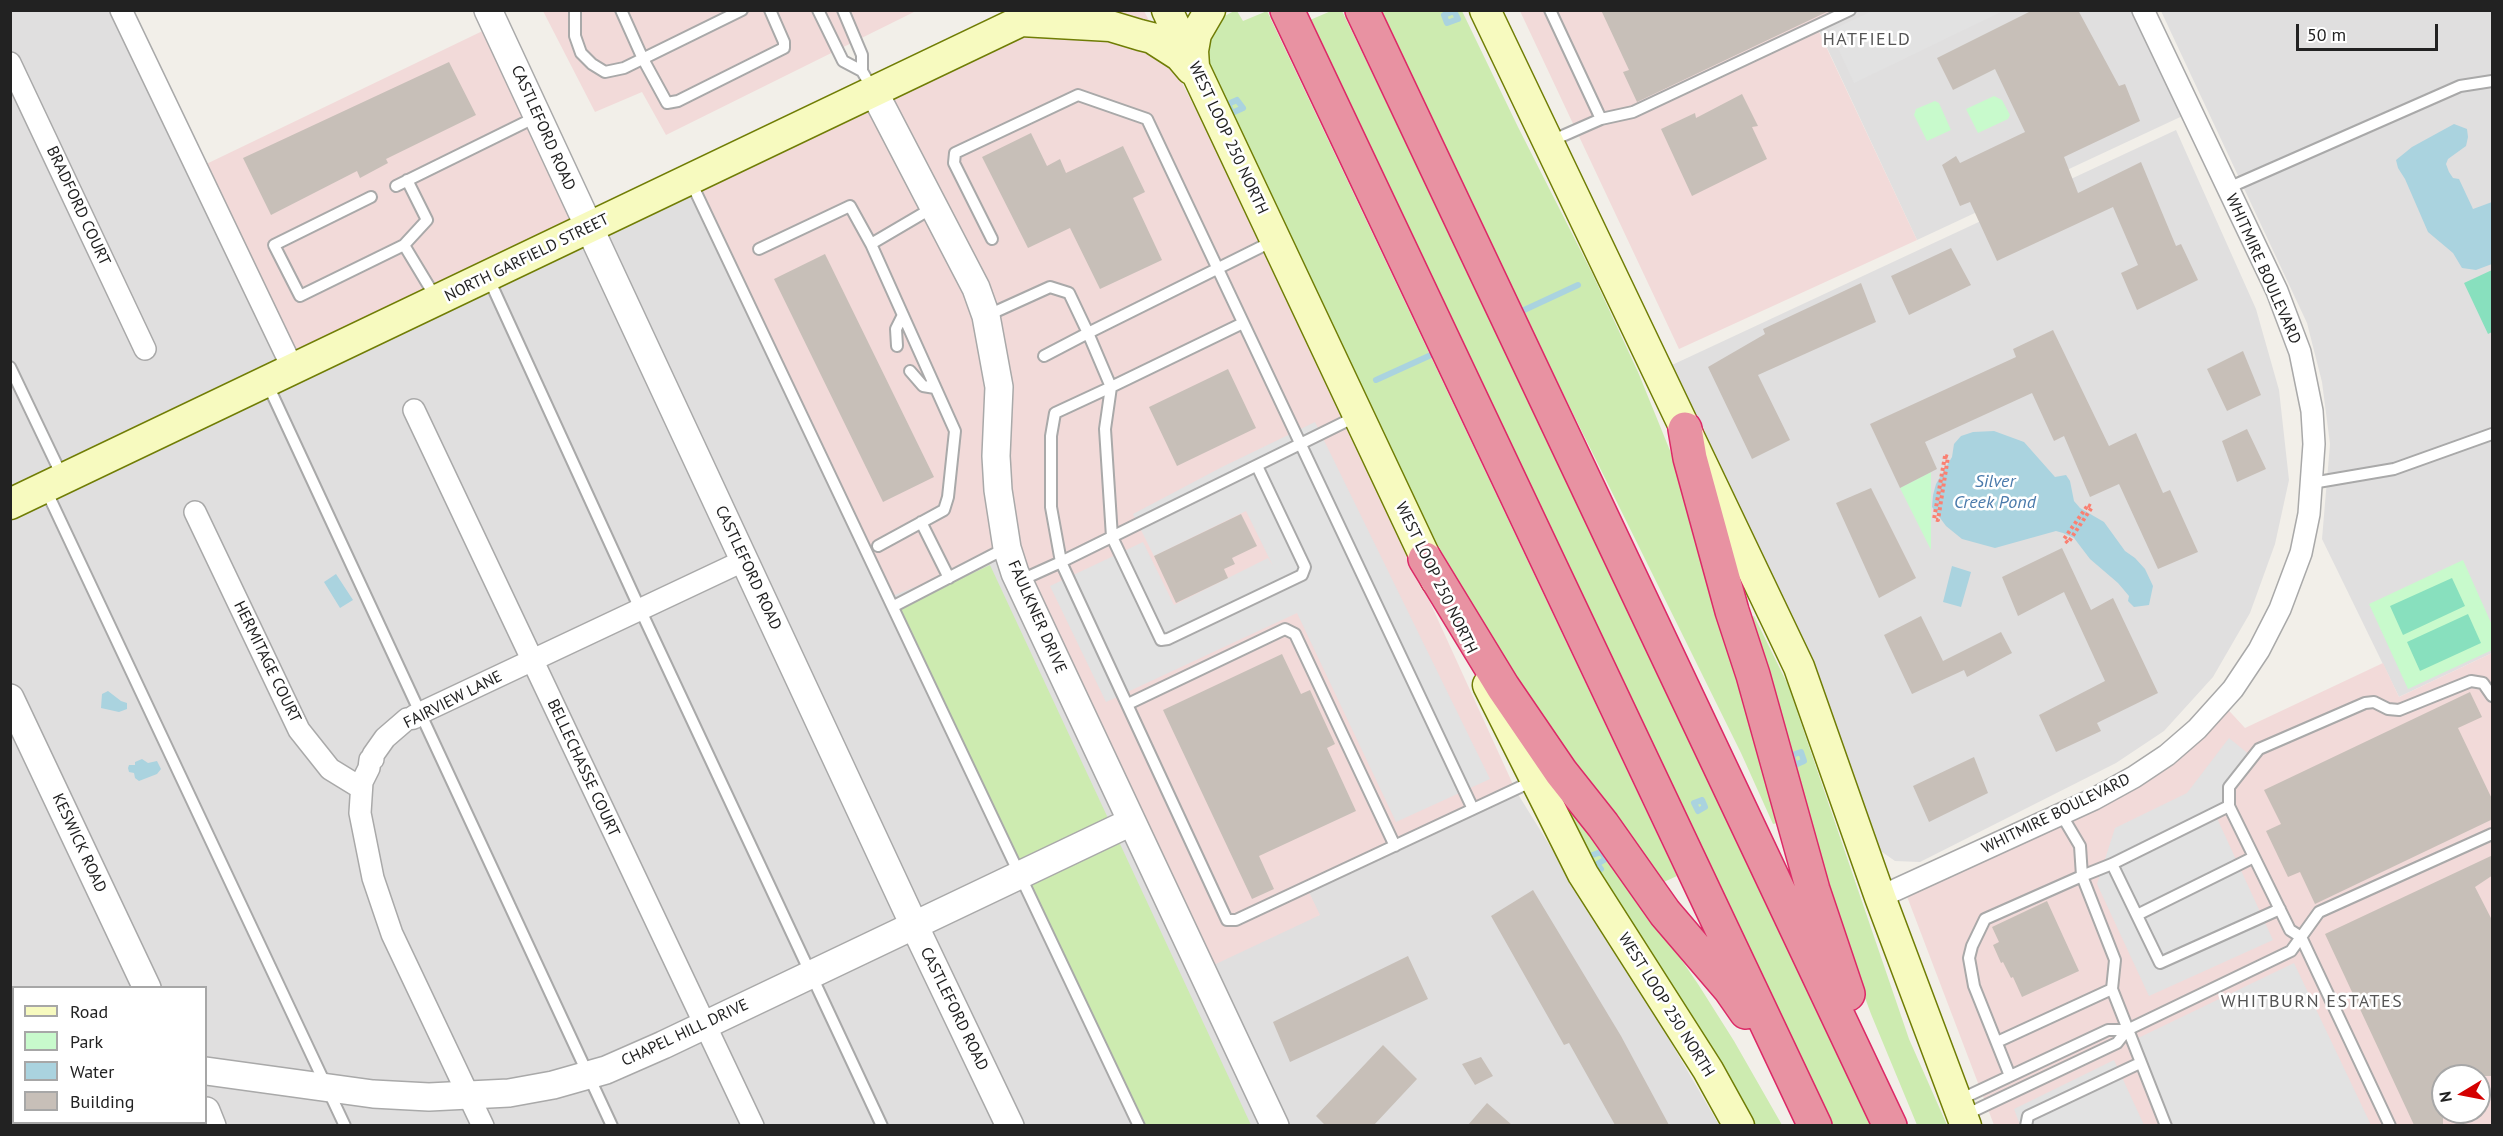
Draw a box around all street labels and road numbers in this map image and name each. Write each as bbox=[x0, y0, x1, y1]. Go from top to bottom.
street label: WEST LOOP 250 NORTH bbox=[1184, 59, 1272, 217]
street label: CASTLEFORD ROAD bbox=[507, 62, 579, 194]
street label: BRADFORD COURT bbox=[42, 143, 114, 269]
street label: WHITMIRE BOULEVARD bbox=[2221, 191, 2305, 347]
street label: NORTH GARFIELD STREET bbox=[442, 210, 612, 306]
street label: WEST LOOP 250 NORTH bbox=[1391, 499, 1481, 657]
street label: CASTLEFORD ROAD bbox=[711, 503, 785, 633]
street label: FAULKNER DRIVE bbox=[1004, 558, 1070, 676]
street label: HERMITAGE COURT bbox=[229, 598, 305, 726]
street label: FAIRVIEW LANE bbox=[401, 667, 505, 733]
street label: BELLECHASSE COURT bbox=[543, 696, 623, 840]
street label: WHITMIRE BOULEVARD bbox=[1979, 770, 2133, 858]
street label: KESWICK ROAD bbox=[48, 790, 110, 896]
street label: WEST LOOP 250 NORTH bbox=[1614, 929, 1718, 1081]
street label: CASTLEFORD ROAD bbox=[916, 944, 992, 1074]
street label: CHAPEL HILL DRIVE bbox=[618, 995, 752, 1071]

